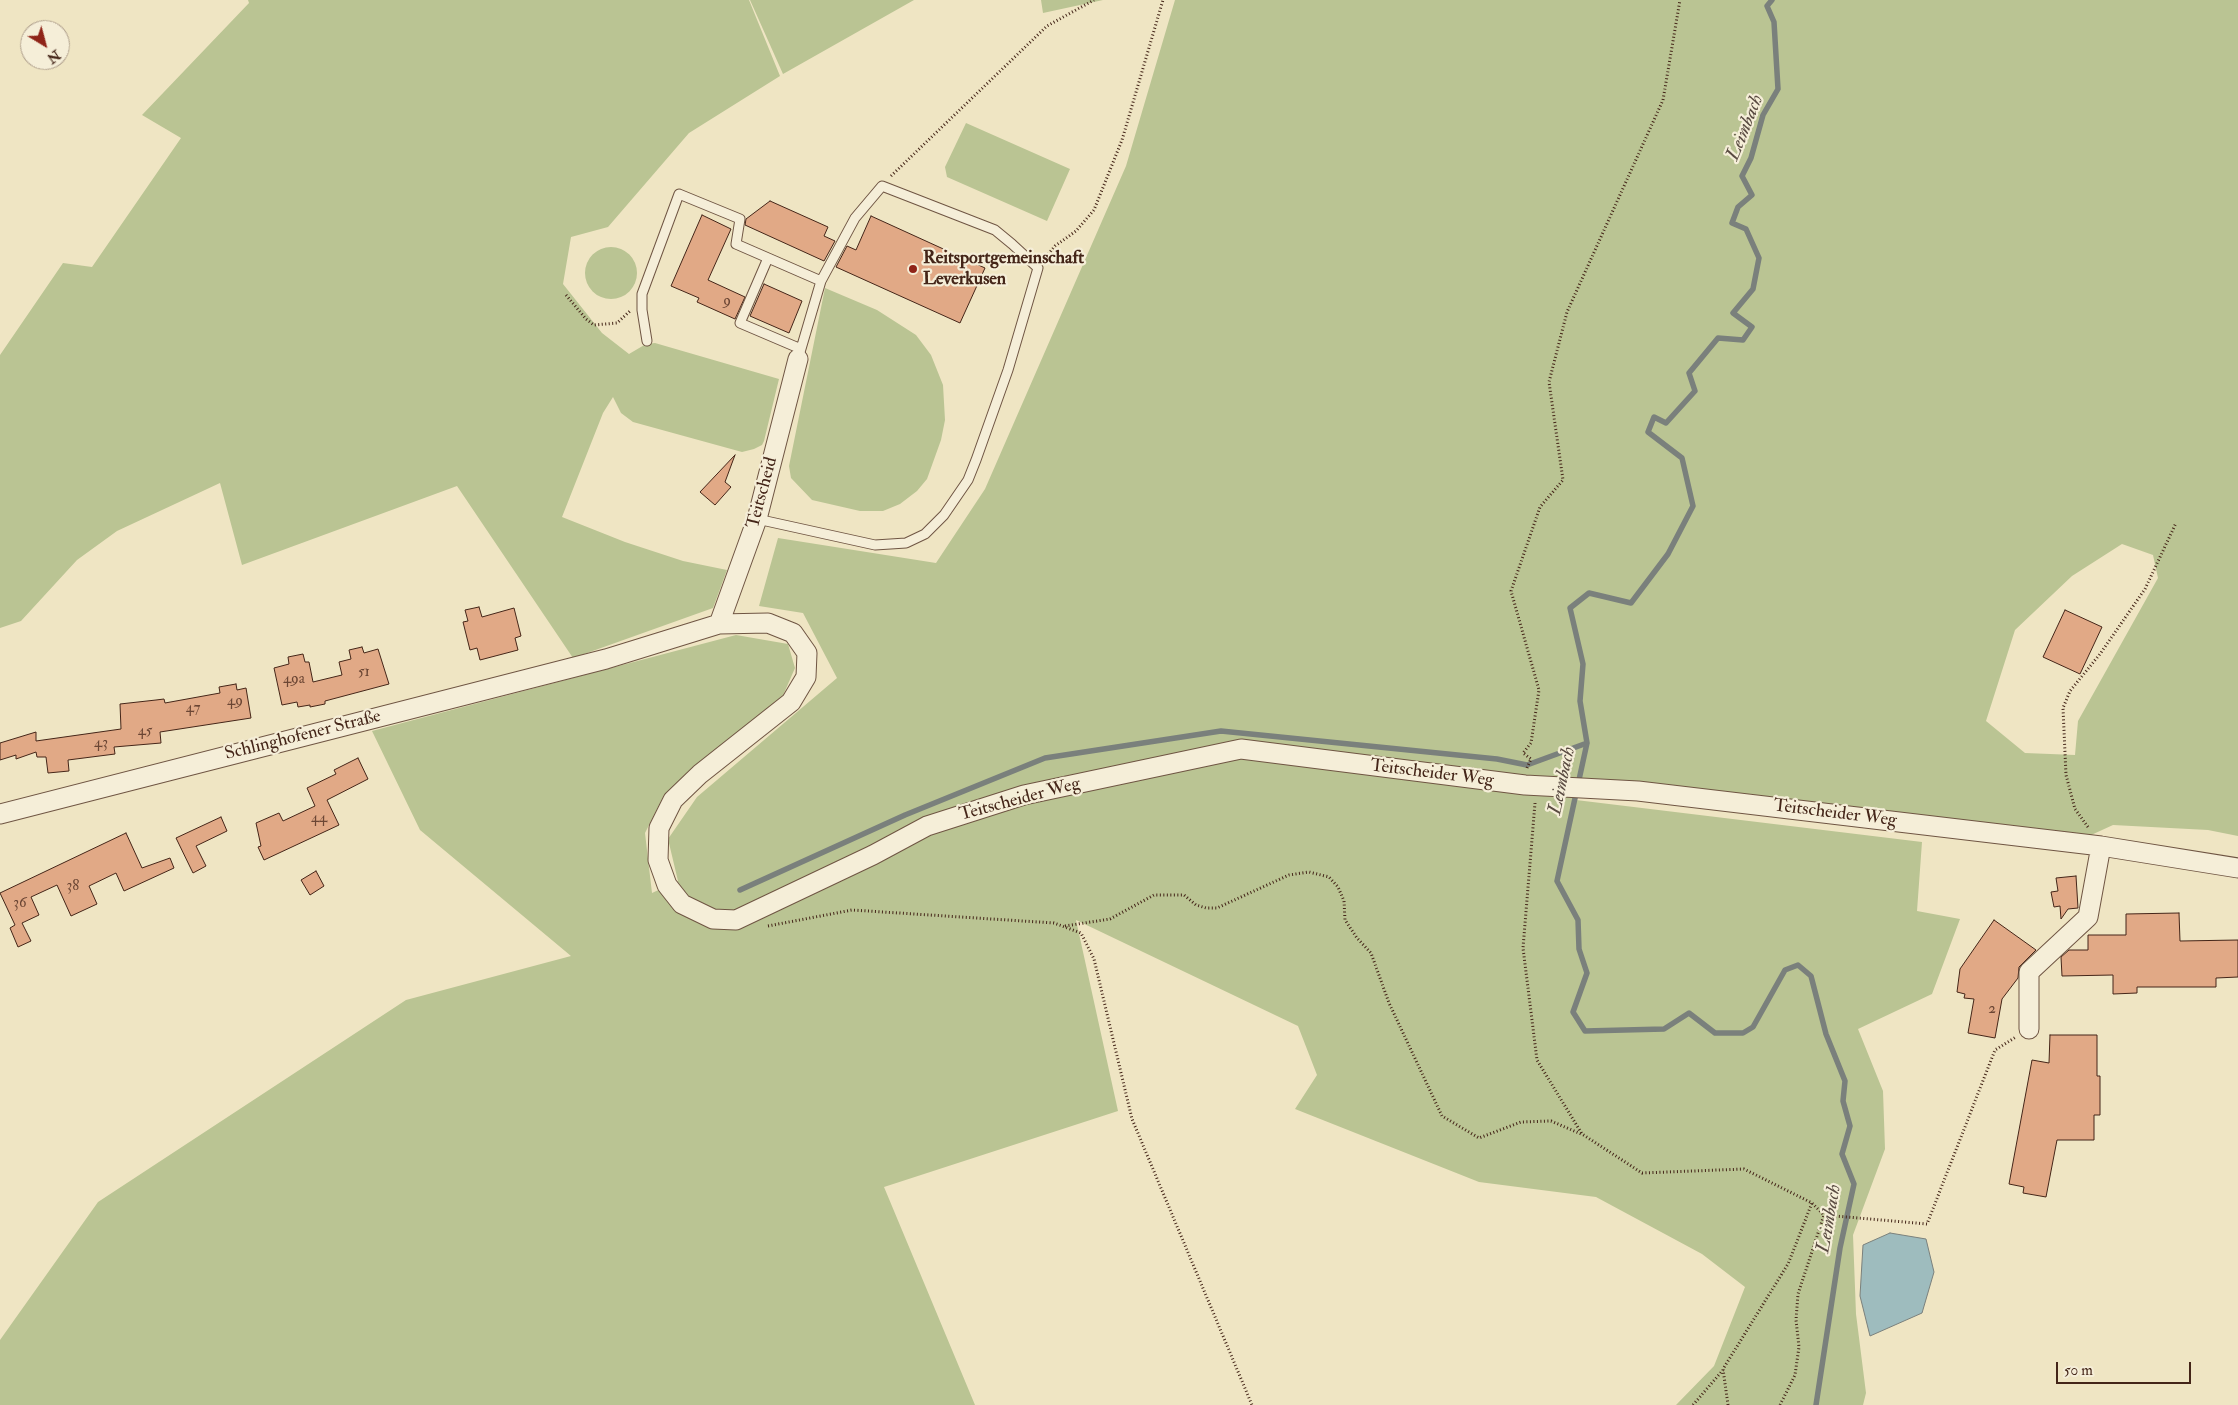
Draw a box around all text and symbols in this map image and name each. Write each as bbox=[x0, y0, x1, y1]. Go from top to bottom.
north arrow bbox=[20, 20, 70, 70]
text: N bbox=[44, 46, 64, 67]
water label: Leimbach bbox=[1722, 92, 1770, 164]
place label: Reitsportgemeinschaft Leverkusen bbox=[923, 248, 1084, 290]
marker: Reitsportgemeinschaft Leverkusen bbox=[907, 263, 919, 275]
house number: 9 bbox=[723, 293, 731, 311]
street label: Teitscheid bbox=[743, 455, 783, 531]
house number: 51 bbox=[358, 664, 370, 682]
house number: 49a bbox=[283, 671, 305, 689]
house number: 49 bbox=[227, 693, 243, 711]
house number: 47 bbox=[186, 700, 200, 718]
street label: Schlinghofener Straße bbox=[223, 706, 383, 766]
house number: 45 bbox=[138, 723, 152, 741]
house number: 43 bbox=[94, 735, 108, 753]
water label: Leimbach bbox=[1545, 745, 1581, 817]
street label: Teitscheider Weg bbox=[1369, 756, 1495, 792]
street label: Teitscheider Weg bbox=[957, 773, 1083, 827]
street label: Teitscheider Weg bbox=[1772, 796, 1898, 832]
house number: 44 bbox=[311, 810, 327, 828]
house number: 38 bbox=[67, 878, 79, 896]
house number: 36 bbox=[13, 895, 27, 913]
house number: 2 bbox=[1988, 1001, 1996, 1019]
water label: Leimbach bbox=[1813, 1183, 1847, 1255]
scale bar bbox=[2058, 1352, 2193, 1384]
text: 50 m bbox=[2064, 1361, 2093, 1380]

